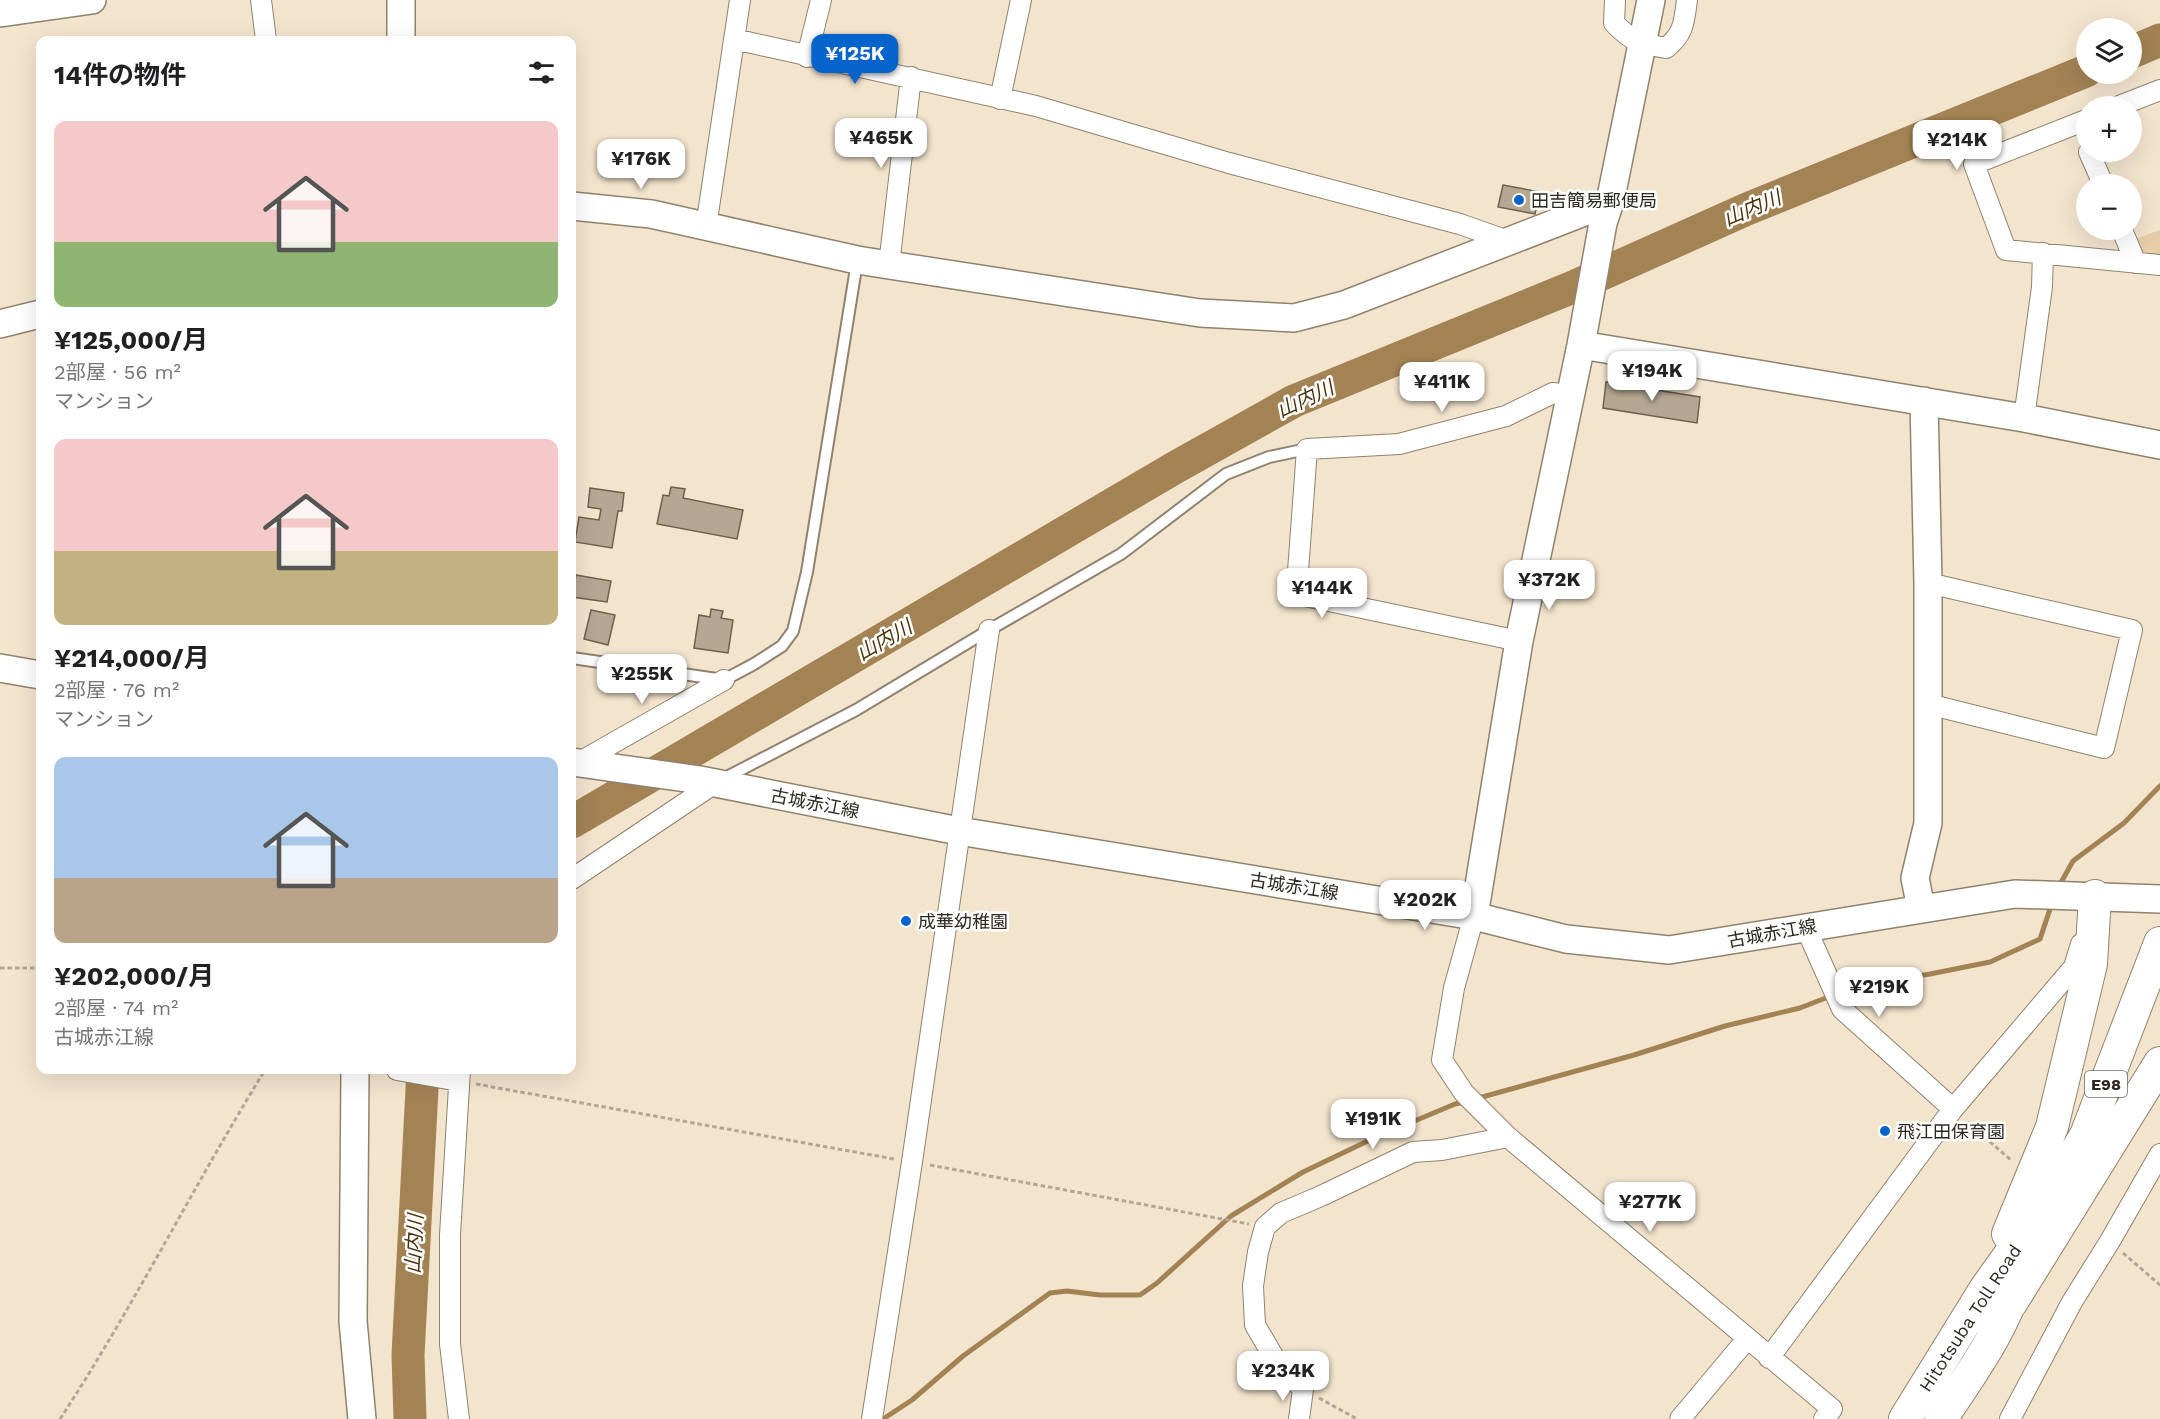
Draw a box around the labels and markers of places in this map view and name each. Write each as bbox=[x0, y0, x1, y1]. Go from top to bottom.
pin: ¥125K bbox=[813, 34, 897, 85]
pin: ¥465K bbox=[839, 118, 923, 169]
pin: ¥214K bbox=[1915, 120, 1999, 171]
pin: ¥176K bbox=[599, 139, 683, 190]
place label: 田吉簡易郵便局 bbox=[1531, 190, 1657, 211]
marker: 田吉簡易郵便局 bbox=[1512, 193, 1526, 207]
pin: ¥194K bbox=[1610, 351, 1694, 402]
pin: ¥411K bbox=[1400, 362, 1484, 413]
pin: ¥372K bbox=[1507, 560, 1591, 611]
pin: ¥144K bbox=[1280, 568, 1364, 619]
pin: ¥255K bbox=[600, 654, 684, 705]
pin: ¥202K bbox=[1383, 880, 1467, 931]
place label: 成華幼稚園 bbox=[918, 911, 1008, 932]
marker: 成華幼稚園 bbox=[899, 914, 913, 928]
pin: ¥219K bbox=[1837, 967, 1921, 1018]
pin: ¥191K bbox=[1331, 1099, 1415, 1150]
place label: 飛江田保育園 bbox=[1897, 1121, 2005, 1142]
marker: 飛江田保育園 bbox=[1878, 1124, 1892, 1138]
pin: ¥277K bbox=[1608, 1182, 1692, 1233]
pin: ¥234K bbox=[1241, 1351, 1325, 1402]

